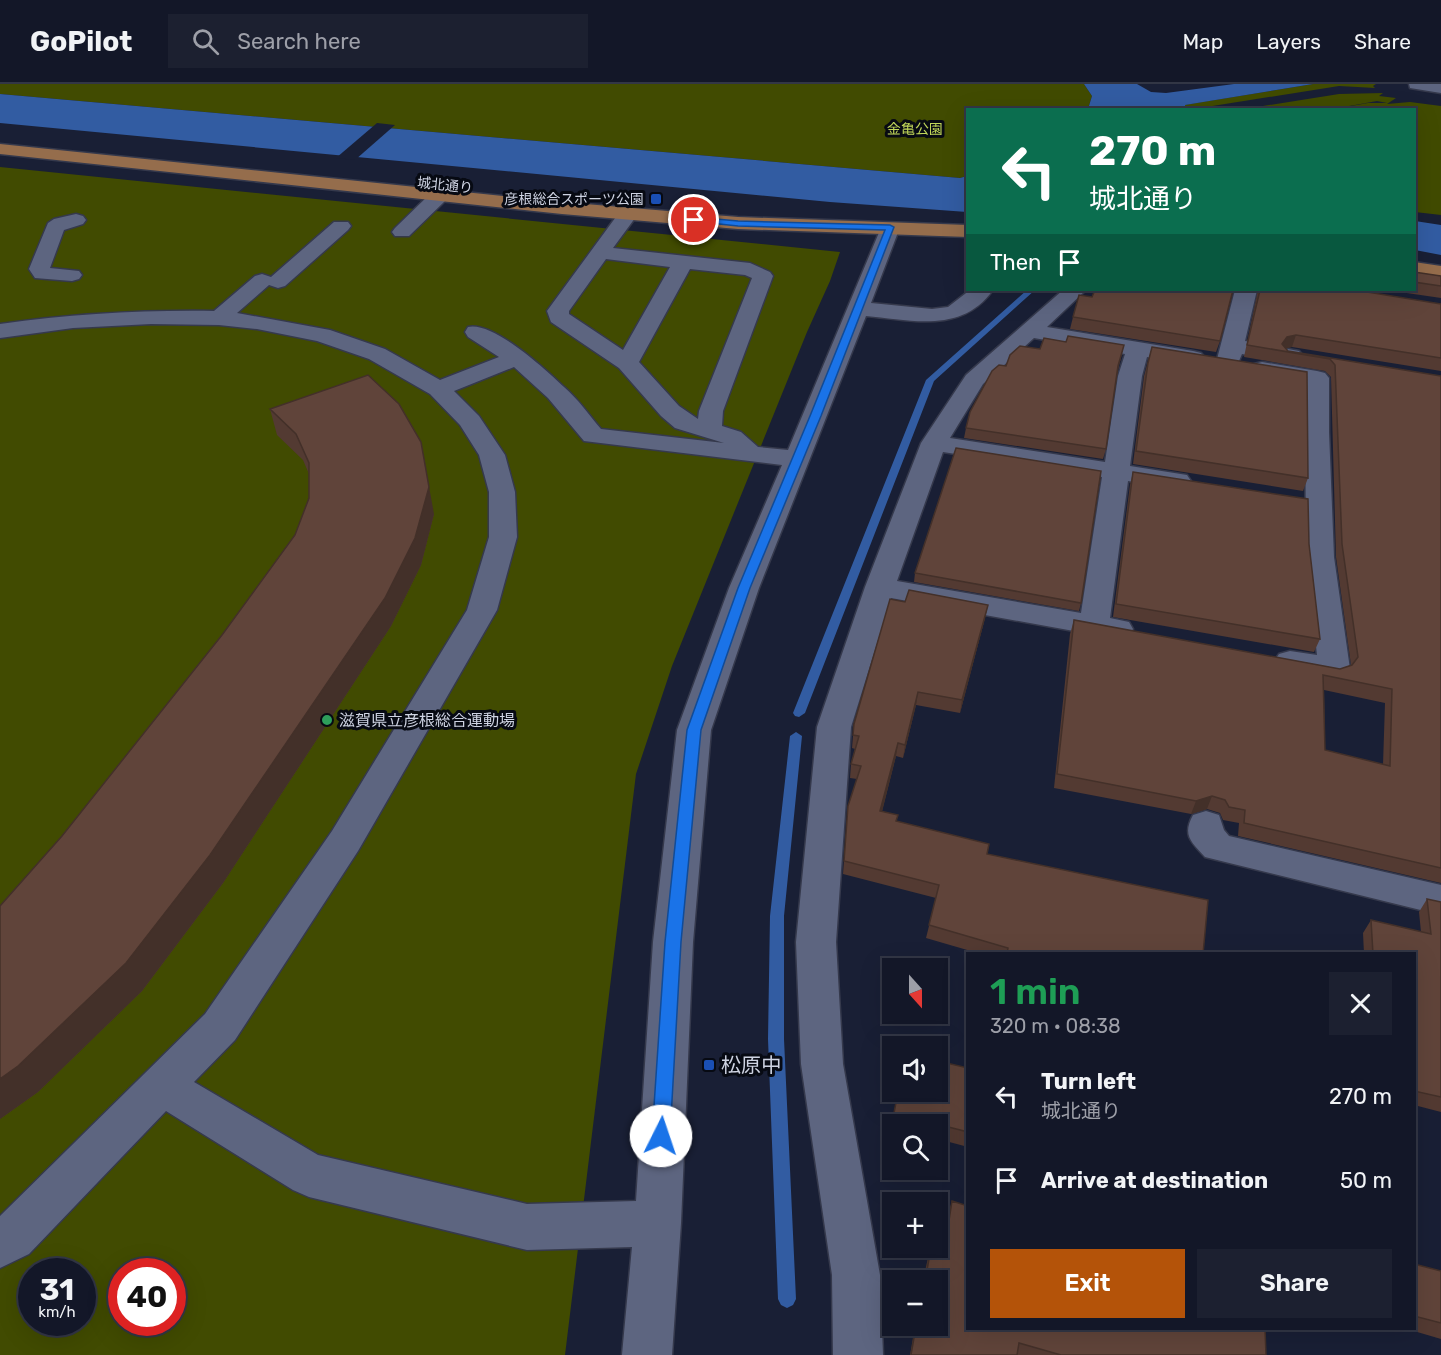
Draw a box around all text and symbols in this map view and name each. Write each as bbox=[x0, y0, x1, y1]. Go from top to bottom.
search box bbox=[168, 14, 588, 68]
text: GoPilot bbox=[30, 25, 132, 58]
icon: search bbox=[189, 25, 222, 58]
text: Search here bbox=[237, 28, 361, 55]
text: Map bbox=[1182, 29, 1223, 54]
text: Layers bbox=[1256, 29, 1321, 54]
text: Share bbox=[1354, 29, 1411, 54]
park label: 金亀公園 bbox=[887, 121, 943, 138]
text: 270 m bbox=[1089, 126, 1216, 176]
icon: left bbox=[990, 132, 1068, 210]
street label: 城北通り bbox=[416, 174, 474, 197]
text: 城北通り bbox=[1089, 183, 1197, 215]
place label: 彦根総合スポーツ公園 bbox=[504, 191, 644, 208]
marker: 彦根総合スポーツ公園 bbox=[649, 192, 663, 206]
pin bbox=[668, 194, 719, 245]
icon: arrive bbox=[677, 203, 710, 236]
icon: arrive bbox=[1053, 246, 1086, 279]
text: Then bbox=[990, 249, 1041, 276]
place label: 滋賀県立彦根総合運動場 bbox=[339, 711, 515, 730]
marker: 滋賀県立彦根総合運動場 bbox=[320, 713, 334, 727]
north arrow bbox=[882, 958, 948, 1024]
map controls bbox=[882, 958, 948, 1336]
text: 1 min bbox=[990, 970, 1081, 1013]
button: close bbox=[1329, 972, 1392, 1035]
text: 320 m · 08:38 bbox=[990, 1014, 1121, 1038]
button: sound bbox=[882, 1036, 948, 1102]
place label: 松原中 bbox=[721, 1053, 781, 1077]
marker: 松原中 bbox=[702, 1058, 716, 1072]
text: Turn left bbox=[1041, 1068, 1136, 1095]
icon: left bbox=[990, 1080, 1023, 1113]
text: 270 m bbox=[1329, 1083, 1392, 1110]
text: 城北通り bbox=[1041, 1099, 1121, 1123]
position arrow bbox=[629, 1104, 693, 1168]
button: search bbox=[882, 1114, 948, 1180]
icon: arrive bbox=[990, 1164, 1023, 1197]
text: Arrive at destination bbox=[1041, 1167, 1268, 1194]
text: 50 m bbox=[1340, 1167, 1392, 1194]
button: + bbox=[882, 1192, 948, 1258]
button: Exit bbox=[990, 1249, 1185, 1318]
button: Share bbox=[1197, 1249, 1392, 1318]
speed limit sign: 40 bbox=[108, 1258, 186, 1336]
button: − bbox=[882, 1270, 948, 1336]
text: 31 bbox=[40, 1272, 74, 1308]
text: km/h bbox=[38, 1303, 76, 1321]

